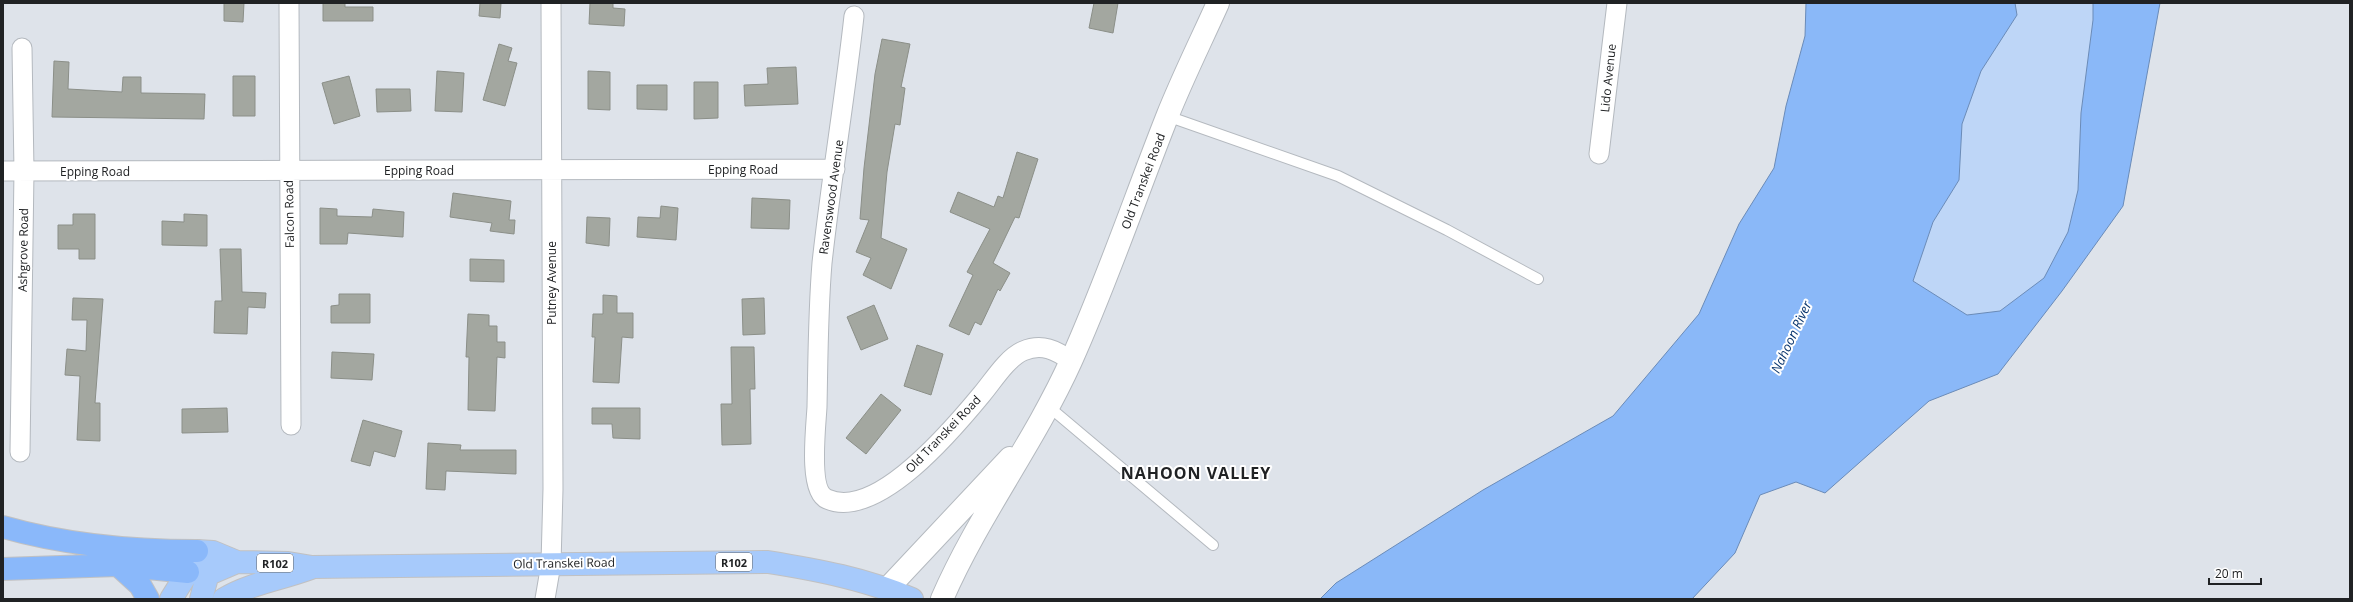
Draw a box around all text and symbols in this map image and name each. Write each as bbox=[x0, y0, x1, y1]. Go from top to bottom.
street label: Lido Avenue bbox=[1596, 43, 1620, 113]
street label: Old Transkei Road bbox=[1117, 130, 1169, 232]
street label: Ravenswood Avenue bbox=[815, 138, 848, 256]
street label: Epping Road bbox=[708, 161, 778, 178]
street label: Epping Road bbox=[384, 162, 454, 179]
street label: Epping Road bbox=[60, 163, 130, 180]
street label: Falcon Road bbox=[280, 180, 298, 248]
street label: Ashgrove Road bbox=[14, 208, 32, 292]
street label: Putney Avenue bbox=[543, 241, 560, 325]
water label: Nahoon River bbox=[1766, 297, 1816, 376]
street label: Old Transkei Road bbox=[901, 391, 985, 477]
district label: NAHOON VALLEY bbox=[1121, 462, 1271, 484]
road number: R102 bbox=[716, 553, 752, 571]
road number: R102 bbox=[257, 554, 293, 572]
street label: Old Transkei Road bbox=[513, 554, 615, 572]
scale bar bbox=[2209, 560, 2261, 586]
text: 20 m bbox=[2215, 565, 2243, 582]

